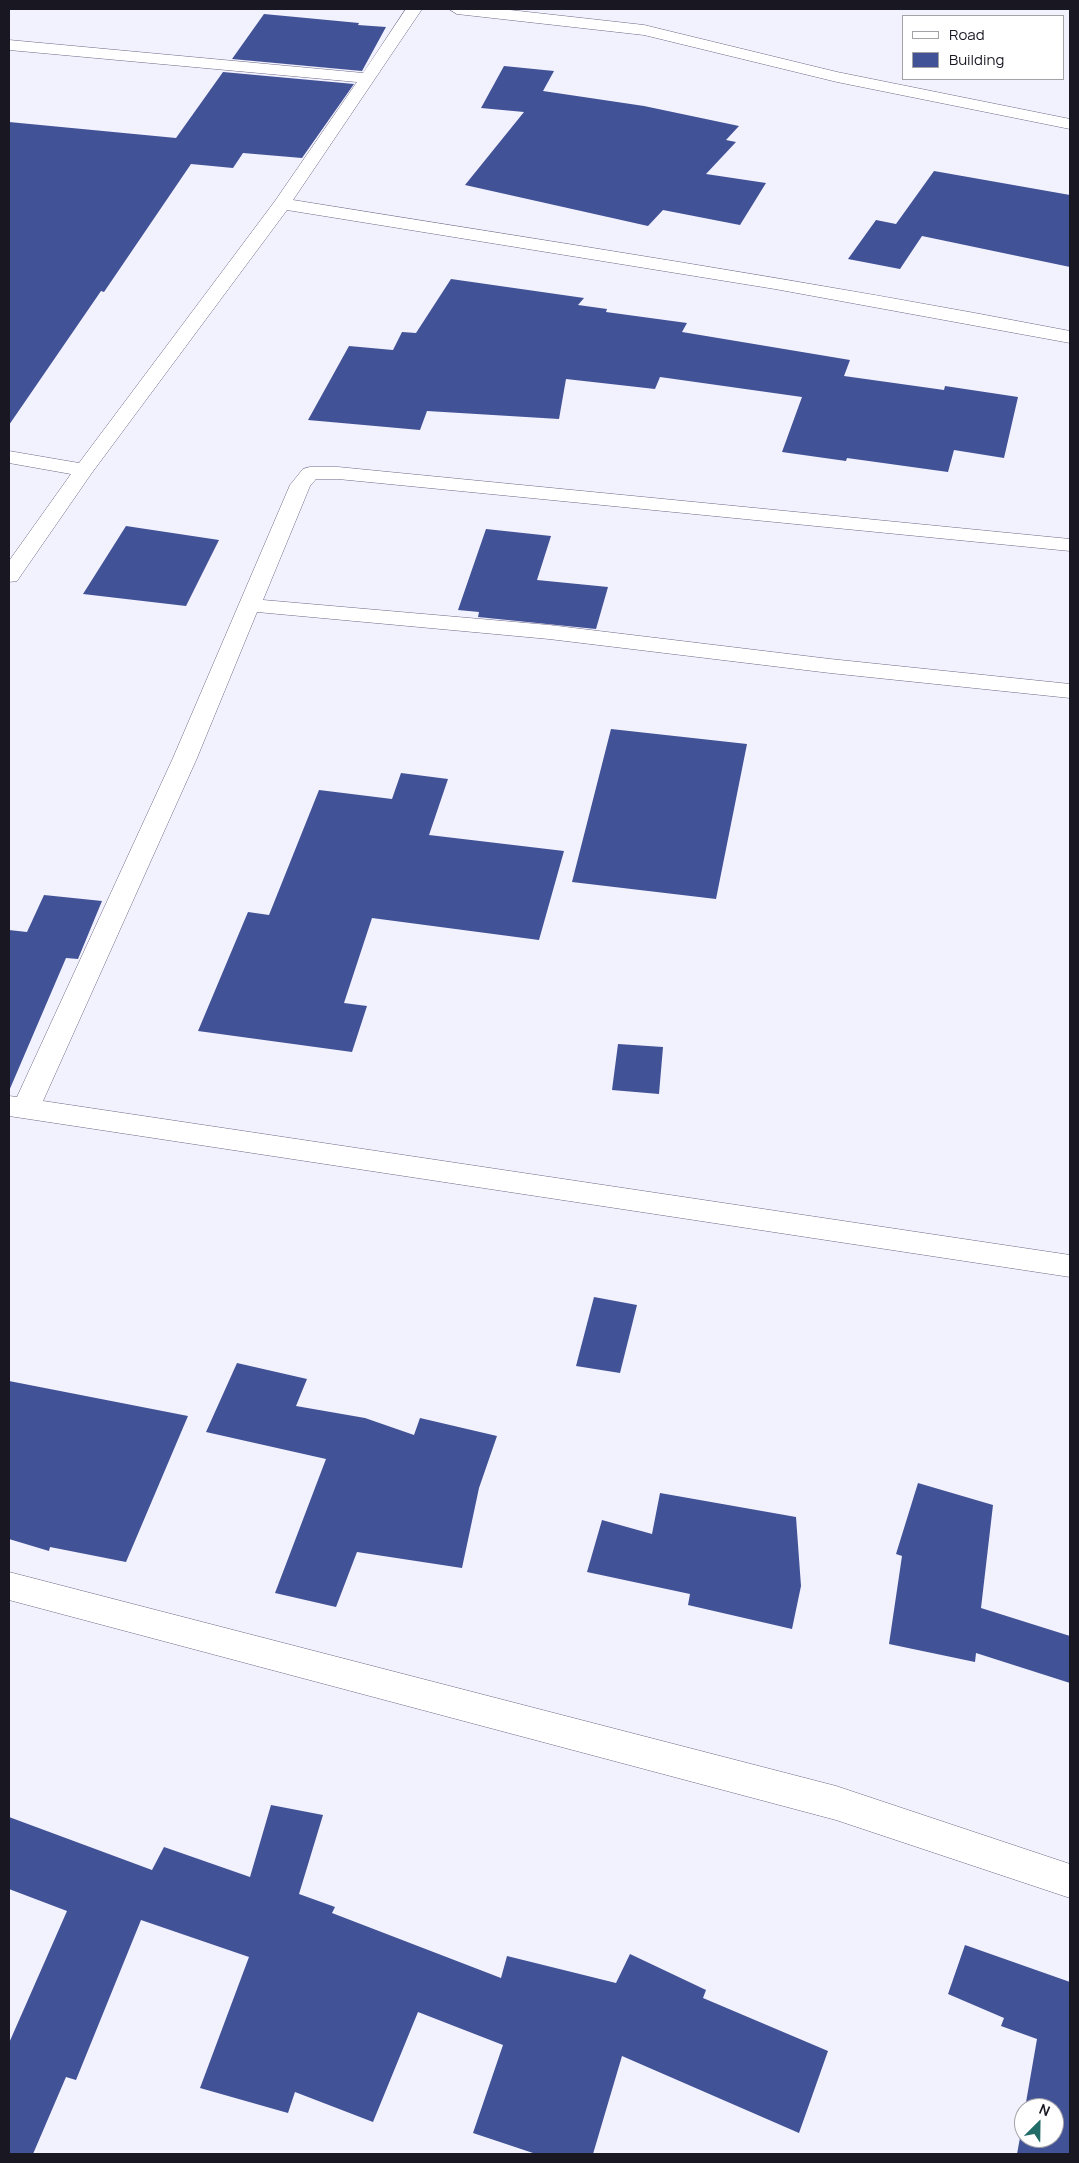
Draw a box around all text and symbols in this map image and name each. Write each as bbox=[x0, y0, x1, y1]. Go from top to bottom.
legend bbox=[902, 15, 1064, 80]
text: Road bbox=[949, 24, 985, 45]
text: Building bbox=[949, 49, 1004, 70]
north arrow bbox=[1014, 2098, 1064, 2148]
text: N bbox=[1036, 2099, 1053, 2120]

